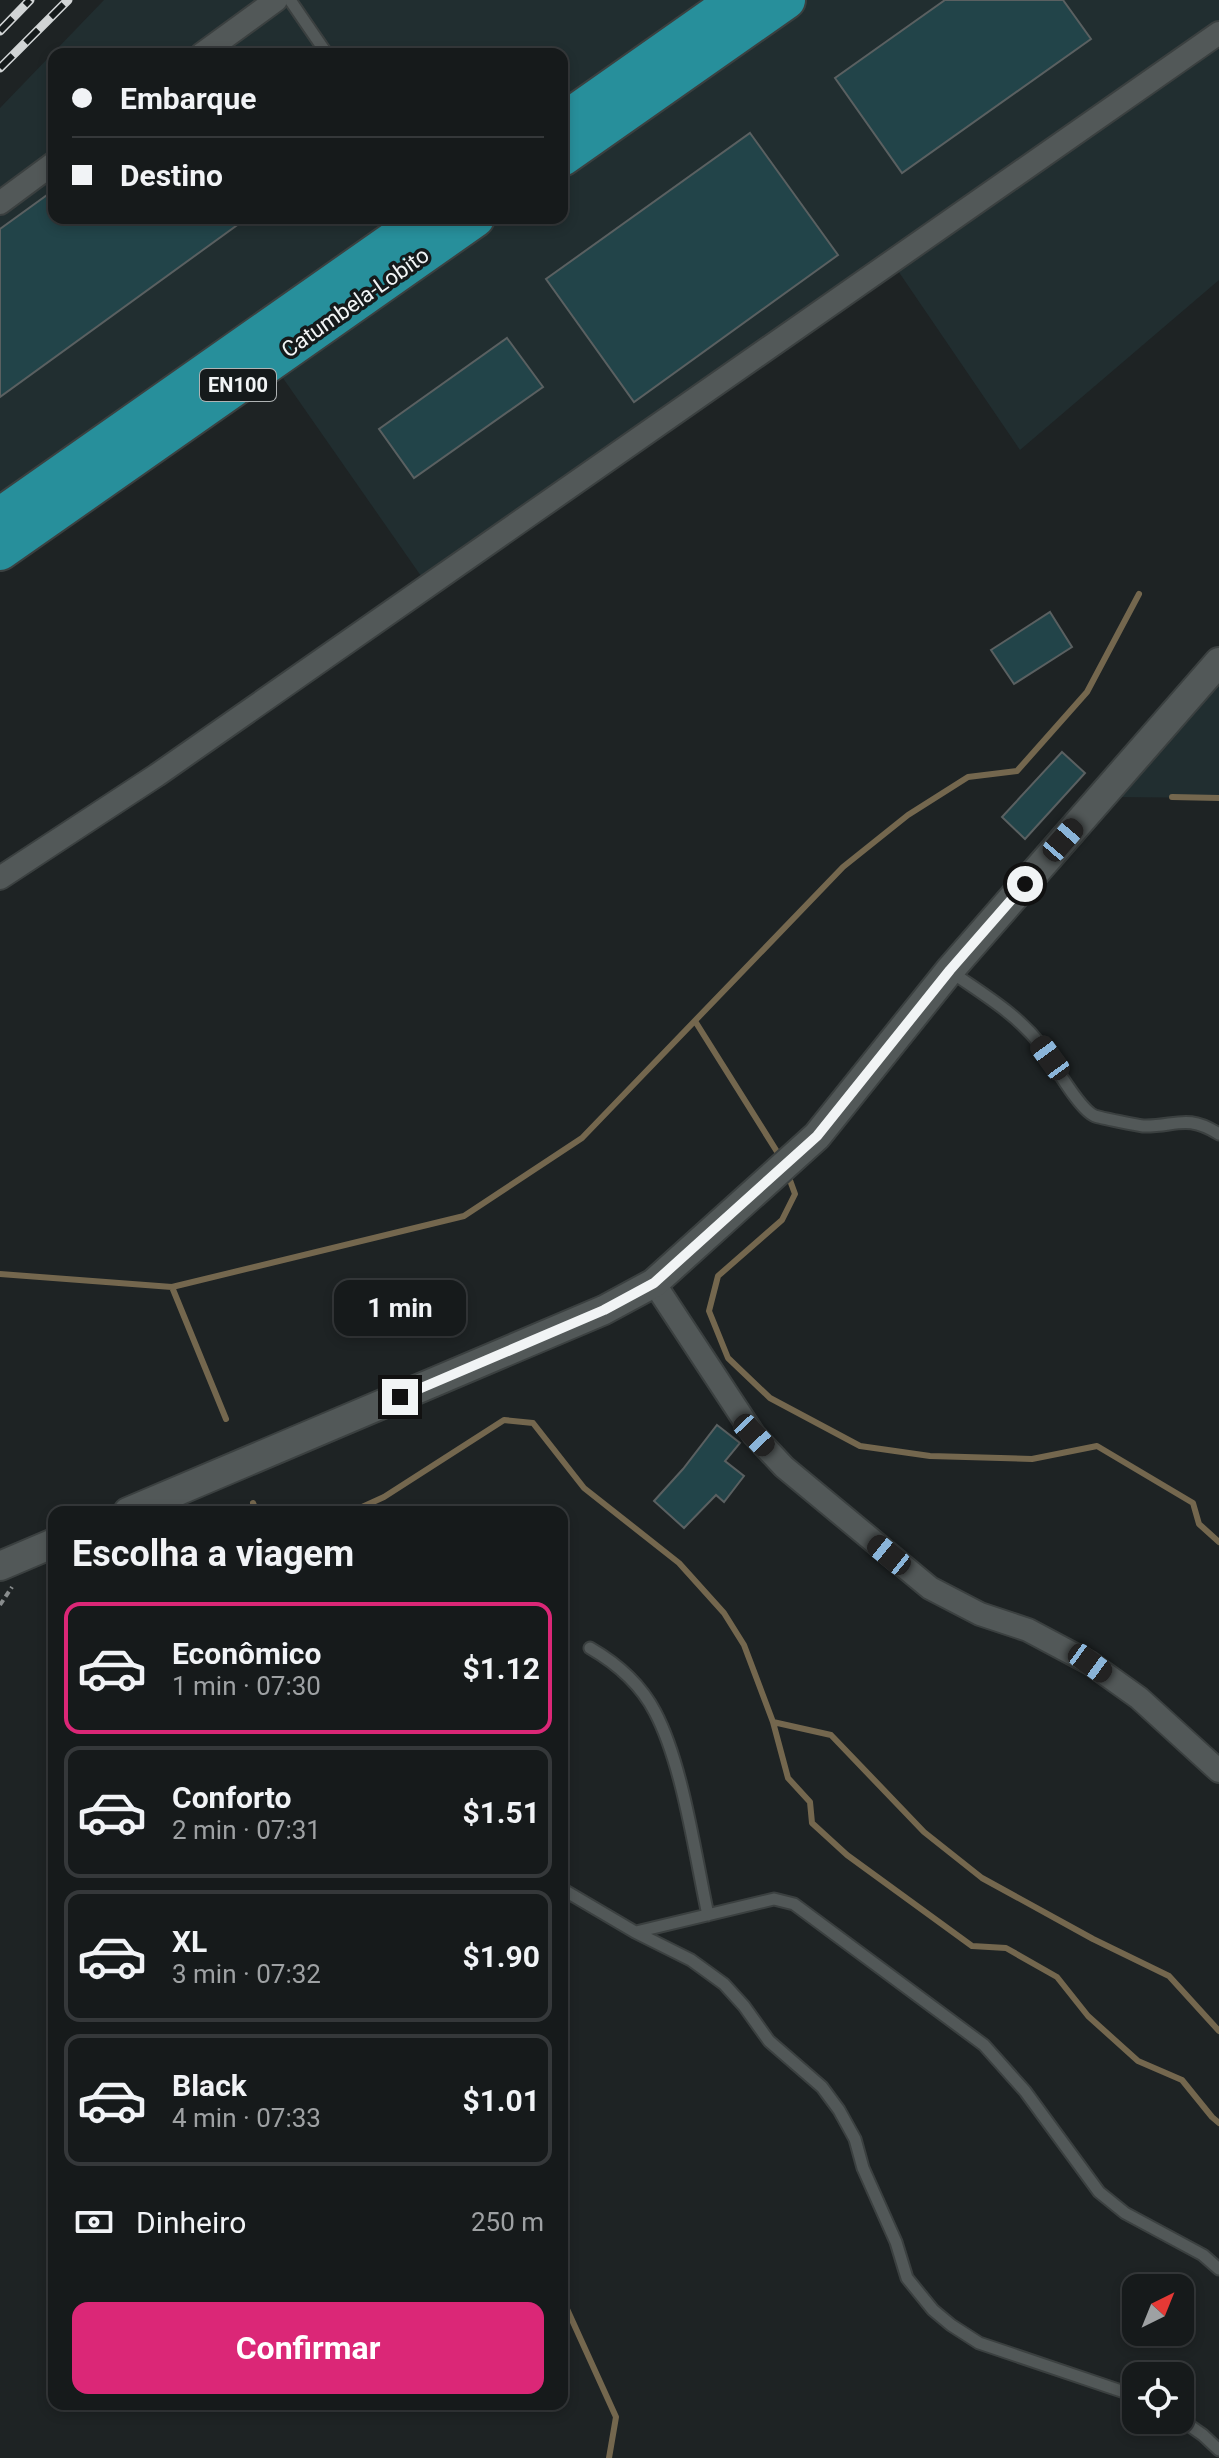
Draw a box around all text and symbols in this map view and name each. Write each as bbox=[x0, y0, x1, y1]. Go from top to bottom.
text: Embarque bbox=[120, 81, 256, 116]
text: Destino bbox=[120, 158, 223, 193]
street label: Catumbela-Lobito bbox=[277, 242, 434, 363]
road number: EN100 bbox=[200, 369, 276, 401]
car bbox=[1038, 814, 1088, 866]
route start bbox=[1007, 866, 1043, 902]
car bbox=[1026, 1032, 1074, 1084]
callout: 1 min bbox=[334, 1281, 466, 1337]
text: 1 min bbox=[367, 1293, 433, 1323]
route end bbox=[382, 1379, 418, 1415]
car bbox=[729, 1409, 779, 1461]
car bbox=[863, 1531, 915, 1579]
text: Escolha a viagem bbox=[72, 1533, 354, 1575]
icon: car bbox=[76, 1632, 148, 1704]
text: Econômico bbox=[172, 1636, 321, 1671]
car bbox=[1064, 1639, 1116, 1687]
text: $1.12 bbox=[462, 1651, 540, 1686]
text: 1 min · 07:30 bbox=[172, 1671, 321, 1701]
icon: car bbox=[76, 1776, 148, 1848]
text: Conforto bbox=[172, 1780, 291, 1815]
text: $1.51 bbox=[462, 1795, 540, 1830]
text: 2 min · 07:31 bbox=[172, 1815, 321, 1845]
icon: car bbox=[76, 1920, 148, 1992]
text: XL bbox=[172, 1924, 207, 1959]
text: $1.90 bbox=[462, 1939, 540, 1974]
text: 3 min · 07:32 bbox=[172, 1959, 321, 1989]
icon: car bbox=[76, 2064, 148, 2136]
text: Black bbox=[172, 2068, 247, 2103]
text: $1.01 bbox=[462, 2083, 540, 2118]
text: 4 min · 07:33 bbox=[172, 2103, 321, 2133]
icon: cash bbox=[72, 2200, 116, 2244]
text: Dinheiro bbox=[136, 2205, 246, 2240]
text: 250 m bbox=[471, 2207, 544, 2237]
north arrow bbox=[1122, 2274, 1194, 2346]
map controls bbox=[1122, 2274, 1194, 2434]
button: Confirmar bbox=[72, 2302, 544, 2394]
button: locate bbox=[1122, 2362, 1194, 2434]

